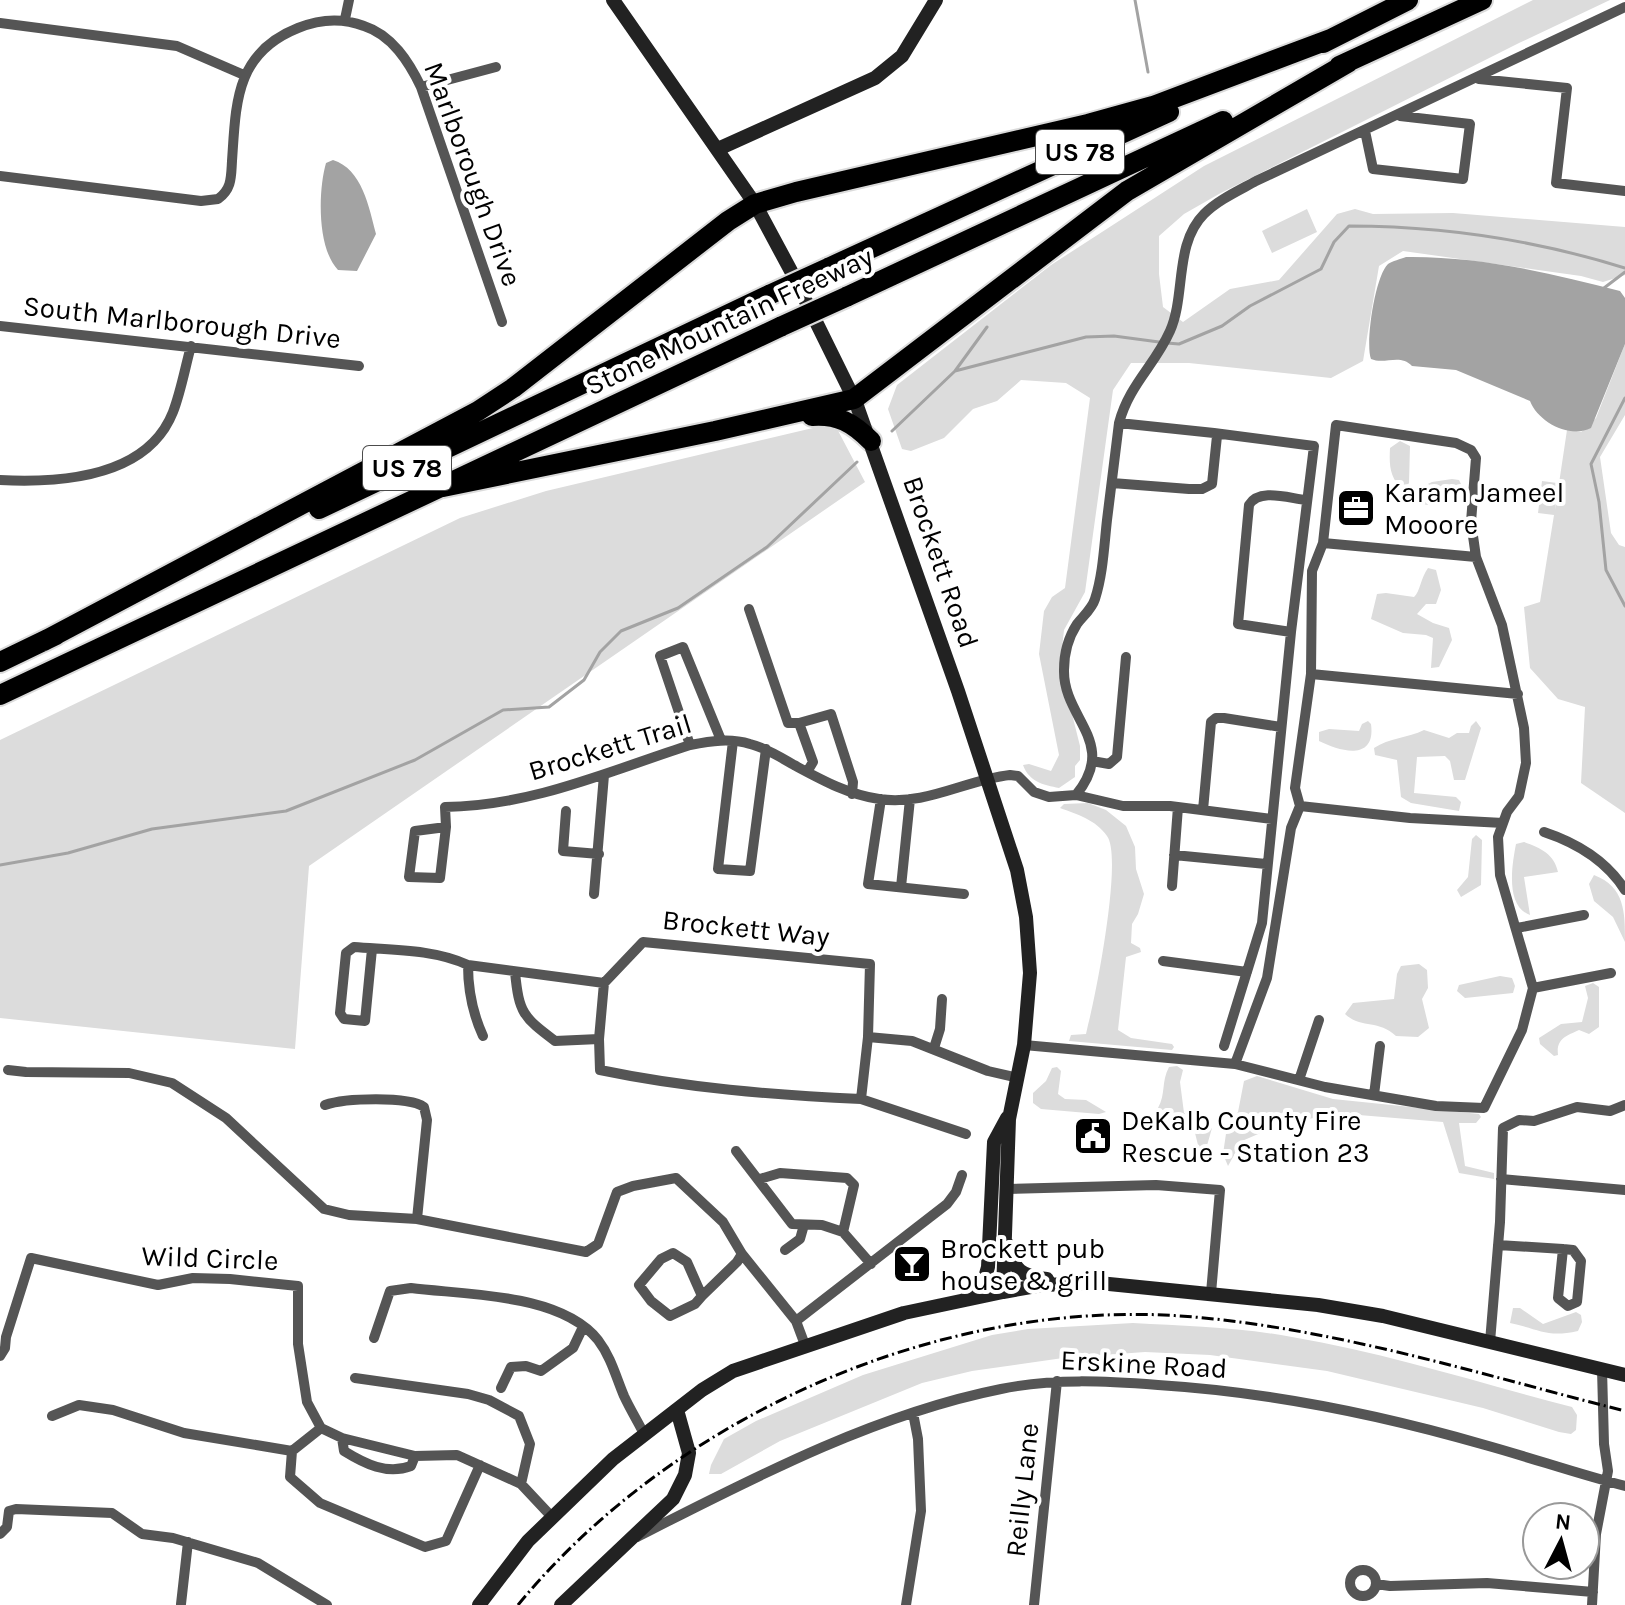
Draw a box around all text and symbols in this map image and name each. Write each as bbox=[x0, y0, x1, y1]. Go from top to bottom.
street label: Marlborough Drive bbox=[417, 57, 529, 291]
road number: US 78 bbox=[1036, 130, 1124, 174]
street label: Stone Mountain Freeway bbox=[580, 240, 878, 402]
street label: South Marlborough Drive bbox=[21, 289, 343, 355]
road number: US 78 bbox=[363, 446, 451, 490]
street label: Brockett Road bbox=[896, 472, 986, 652]
place label: Karam Jameel Mooore bbox=[1384, 476, 1564, 541]
office icon: Karam Jameel Mooore bbox=[1335, 487, 1377, 529]
street label: Brockett Trail bbox=[524, 707, 696, 787]
street label: Brockett Way bbox=[661, 903, 831, 953]
place label: DeKalb County Fire Rescue - Station 23 bbox=[1121, 1104, 1369, 1169]
public building icon: DeKalb County Fire Rescue - Station 23 bbox=[1072, 1115, 1114, 1157]
place label: Brockett pub house & grill bbox=[940, 1232, 1107, 1297]
street label: Wild Circle bbox=[141, 1239, 279, 1277]
bar icon: Brockett pub house & grill bbox=[891, 1243, 933, 1285]
street label: Erskine Road bbox=[1060, 1343, 1228, 1385]
street label: Reilly Lane bbox=[999, 1421, 1045, 1559]
north arrow bbox=[1521, 1501, 1601, 1581]
text: N bbox=[1554, 1508, 1572, 1536]

